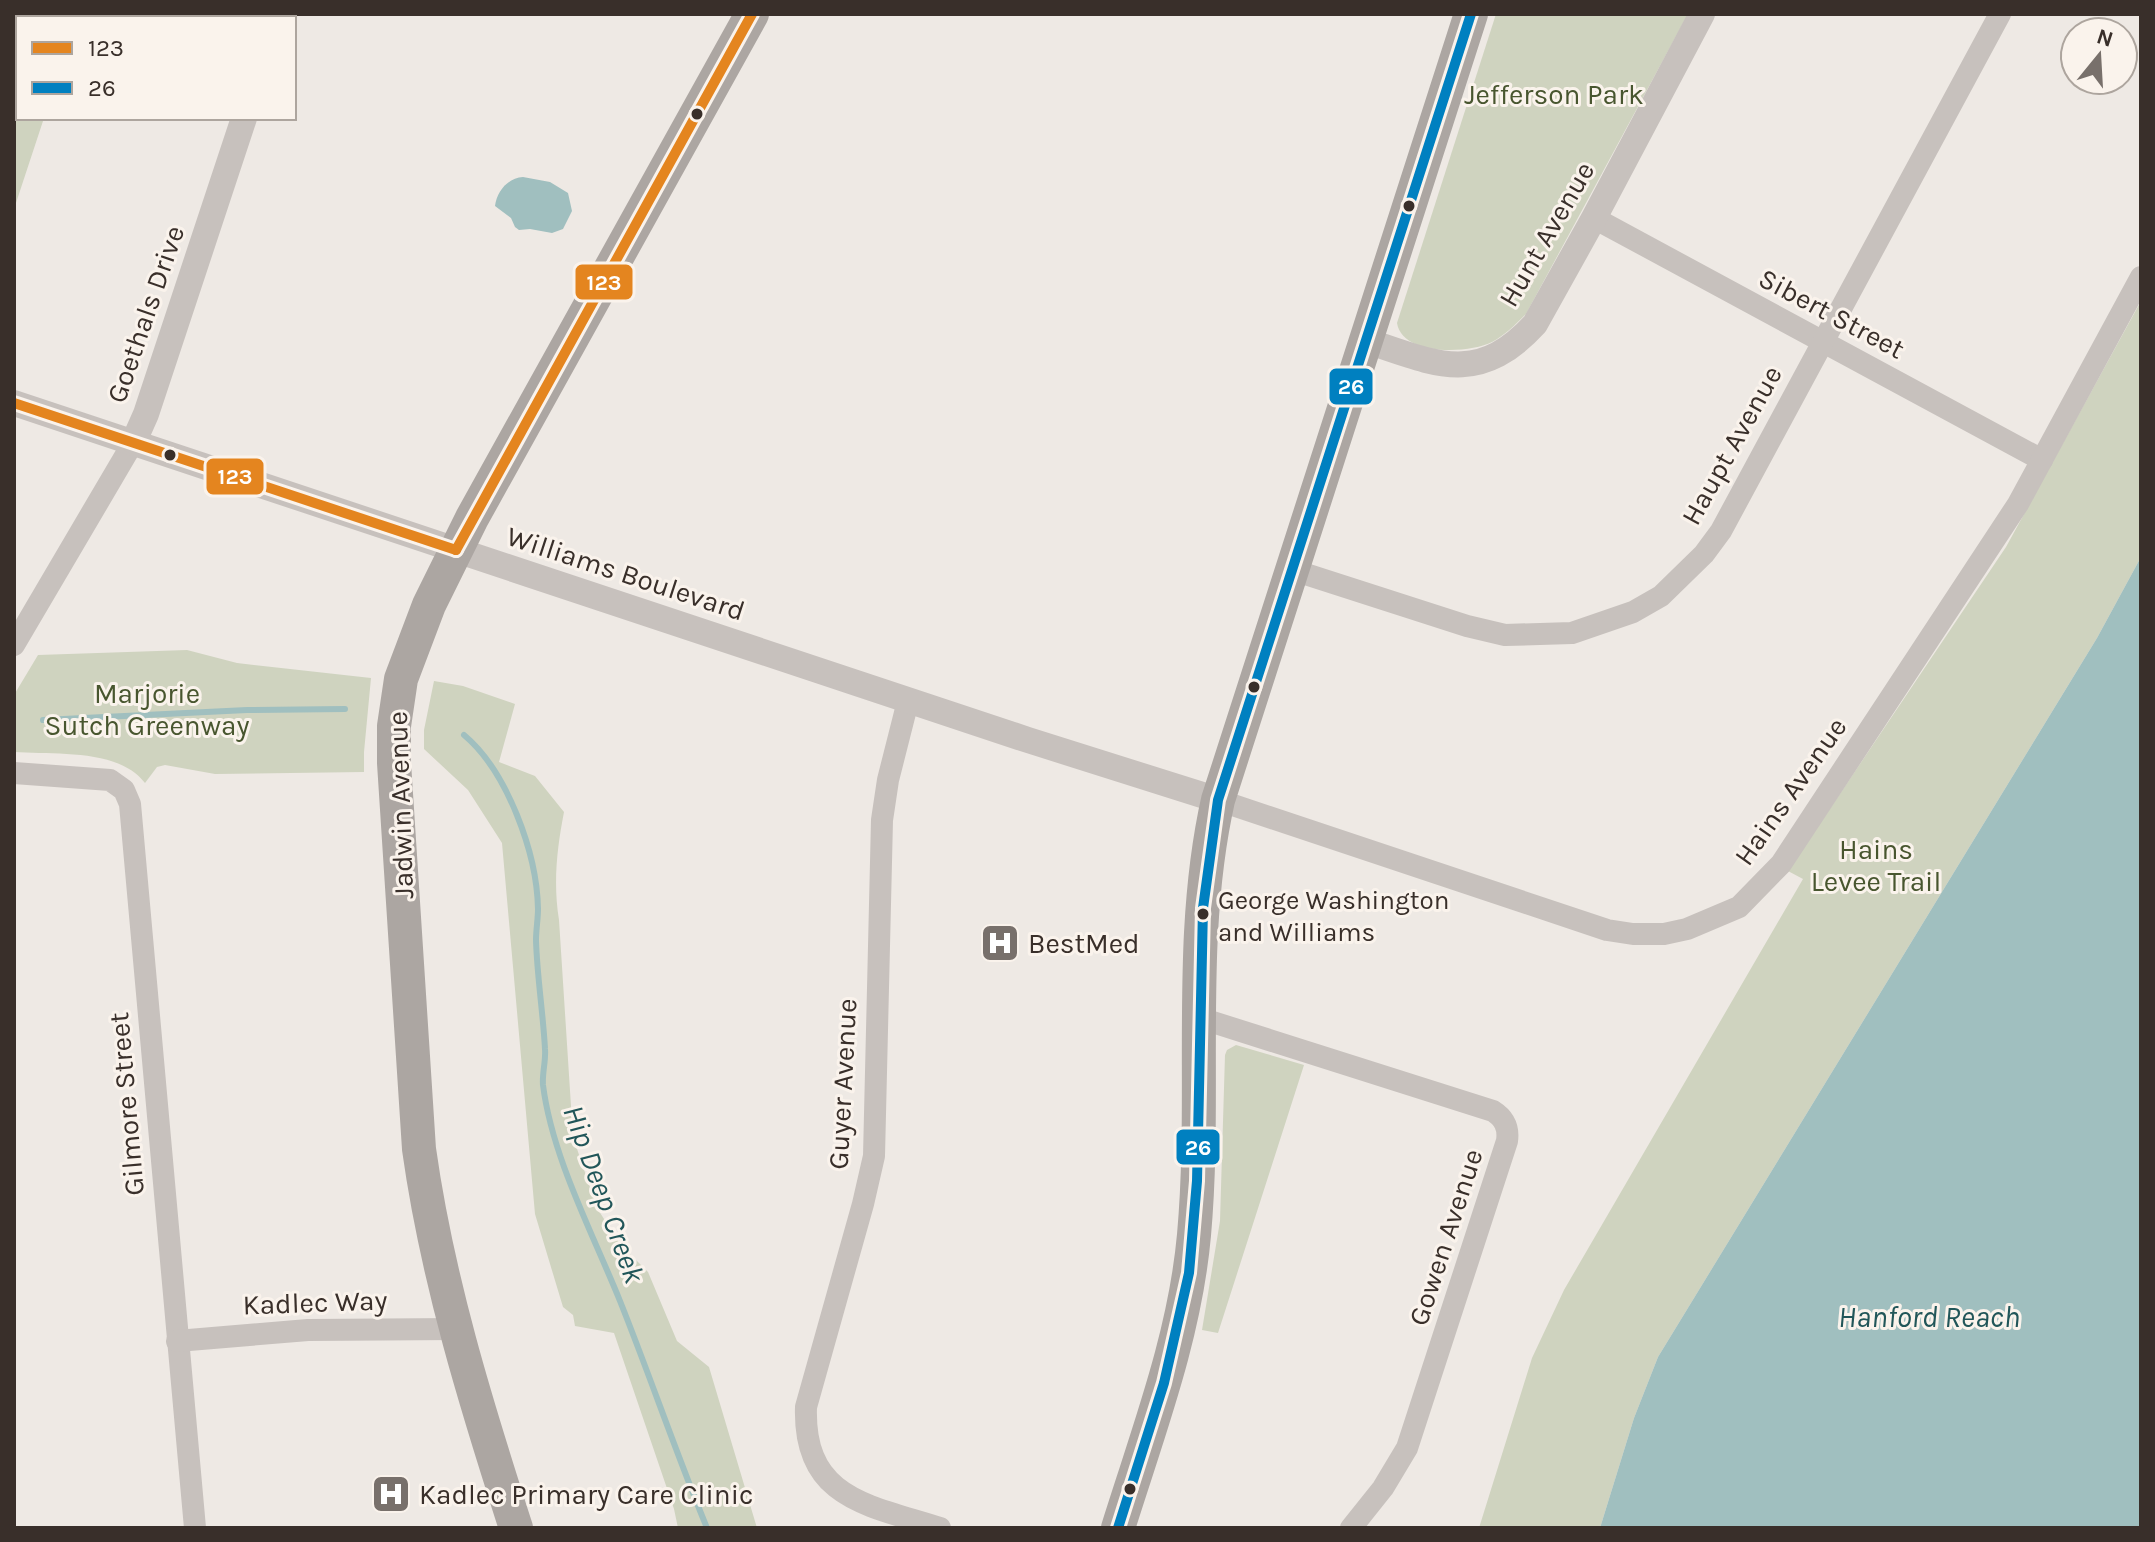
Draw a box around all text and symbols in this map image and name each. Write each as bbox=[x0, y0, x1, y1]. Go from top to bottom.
legend bbox=[16, 16, 296, 120]
north arrow bbox=[2059, 16, 2139, 96]
text: N bbox=[2093, 23, 2116, 53]
text: 123 bbox=[88, 34, 124, 62]
text: 26 bbox=[88, 74, 116, 102]
park label: Jefferson Park bbox=[1464, 78, 1644, 111]
unlabelled marker bbox=[689, 106, 705, 122]
street label: Hunt Avenue bbox=[1492, 156, 1601, 313]
unlabelled marker bbox=[1401, 198, 1417, 214]
street label: Goethals Drive bbox=[100, 221, 191, 407]
street label: Sibert Street bbox=[1753, 261, 1910, 366]
line badge: 123 bbox=[574, 263, 634, 301]
text: 123 bbox=[587, 270, 621, 296]
street label: Haupt Avenue bbox=[1674, 360, 1789, 531]
line badge: 26 bbox=[1328, 367, 1374, 406]
text: 26 bbox=[1338, 374, 1364, 400]
unlabelled marker bbox=[162, 447, 178, 463]
line badge: 123 bbox=[205, 457, 265, 496]
text: 123 bbox=[218, 464, 252, 490]
street label: Williams Boulevard bbox=[503, 519, 749, 628]
park label: Marjorie Sutch Greenway bbox=[45, 677, 249, 742]
unlabelled marker bbox=[1246, 679, 1262, 695]
street label: Jadwin Avenue bbox=[381, 711, 420, 899]
street label: Hains Avenue bbox=[1727, 711, 1854, 872]
park label: Hains Levee Trail bbox=[1811, 833, 1941, 898]
place label: George Washington and Williams bbox=[1218, 885, 1449, 948]
marker: George Washington and Williams bbox=[1195, 906, 1211, 922]
hospital icon: BestMed bbox=[979, 922, 1021, 964]
place label: BestMed bbox=[1028, 927, 1140, 960]
street label: Guyer Avenue bbox=[822, 998, 863, 1170]
street label: Gilmore Street bbox=[102, 1011, 151, 1197]
water label: Hip Deep Creek bbox=[555, 1100, 653, 1289]
line badge: 26 bbox=[1175, 1128, 1221, 1166]
text: 26 bbox=[1185, 1135, 1211, 1161]
street label: Gowen Avenue bbox=[1401, 1145, 1490, 1330]
street label: Kadlec Way bbox=[242, 1283, 388, 1322]
water label: Hanford Reach bbox=[1838, 1299, 2020, 1335]
hospital icon: Kadlec Primary Care Clinic bbox=[370, 1473, 412, 1515]
place label: Kadlec Primary Care Clinic bbox=[419, 1478, 753, 1511]
unlabelled marker bbox=[1122, 1481, 1138, 1497]

